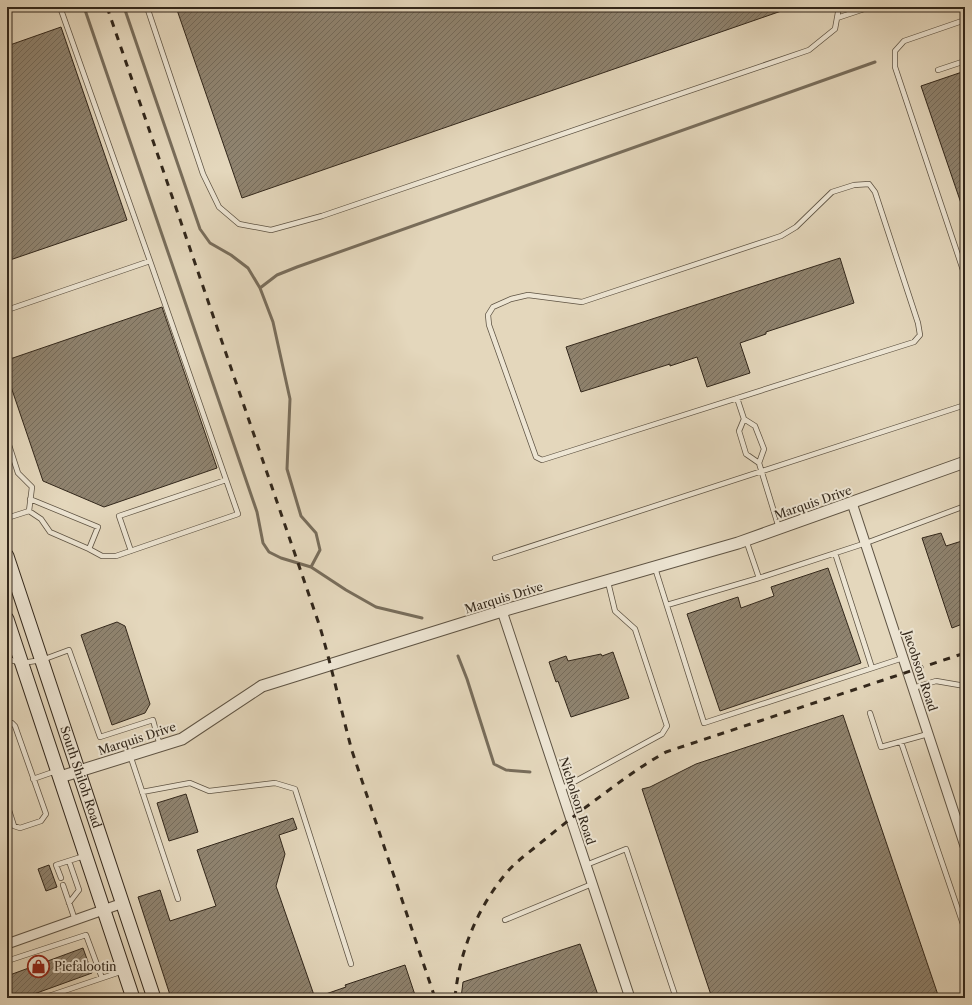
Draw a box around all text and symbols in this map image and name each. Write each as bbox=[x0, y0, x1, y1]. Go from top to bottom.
street label: Marquis Drive bbox=[772, 482, 854, 523]
street label: Marquis Drive bbox=[463, 578, 545, 617]
street label: Jacobson Road bbox=[900, 627, 941, 714]
street label: Marquis Drive bbox=[96, 719, 178, 758]
street label: South Shiloh Road bbox=[57, 724, 105, 831]
street label: Nicholson Road bbox=[556, 755, 599, 847]
shop icon: Piefalootin bbox=[25, 954, 51, 980]
place label: Piefalootin bbox=[54, 959, 117, 974]

